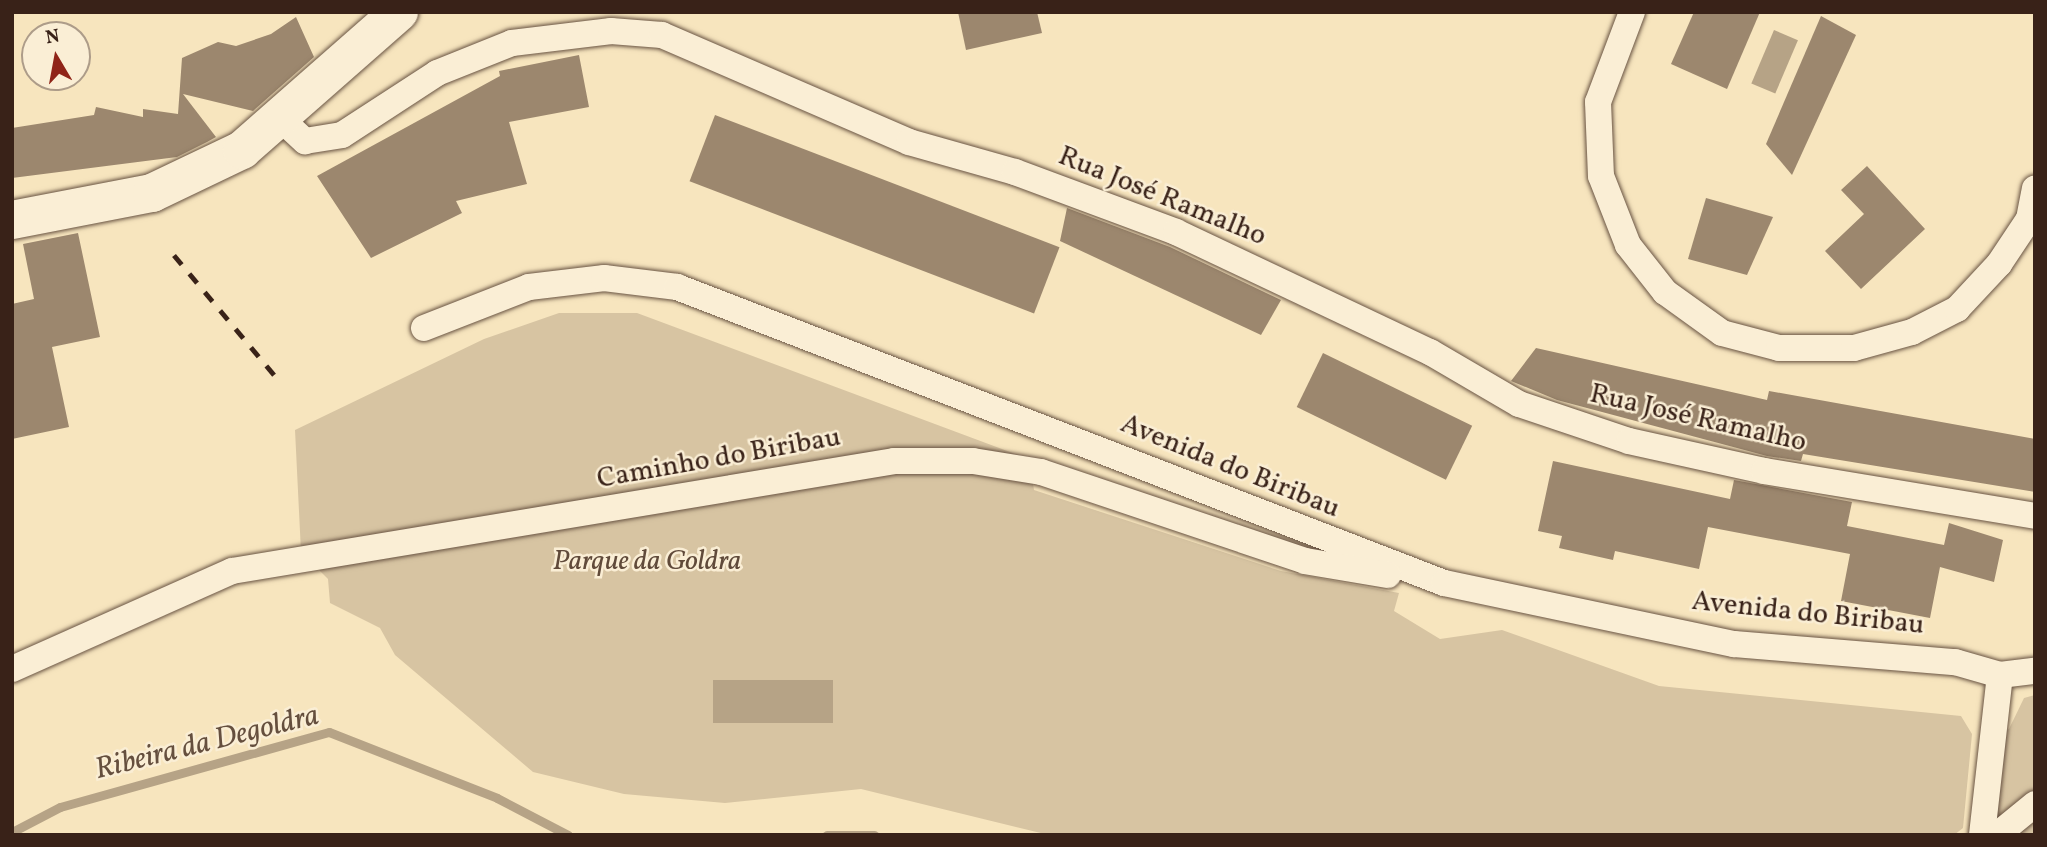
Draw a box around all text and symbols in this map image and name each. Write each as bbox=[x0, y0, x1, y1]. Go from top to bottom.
north arrow bbox=[21, 21, 91, 91]
text: N bbox=[44, 23, 62, 51]
street label: Rua José Ramalho bbox=[1053, 140, 1271, 254]
street label: Rua José Ramalho bbox=[1586, 378, 1810, 460]
street label: Avenida do Biribau bbox=[1115, 408, 1345, 526]
street label: Caminho do Biribau bbox=[595, 421, 843, 497]
park label: Parque da Goldra bbox=[553, 545, 741, 579]
street label: Avenida do Biribau bbox=[1690, 585, 1926, 643]
water label: Ribeira da Degoldra bbox=[91, 698, 323, 788]

